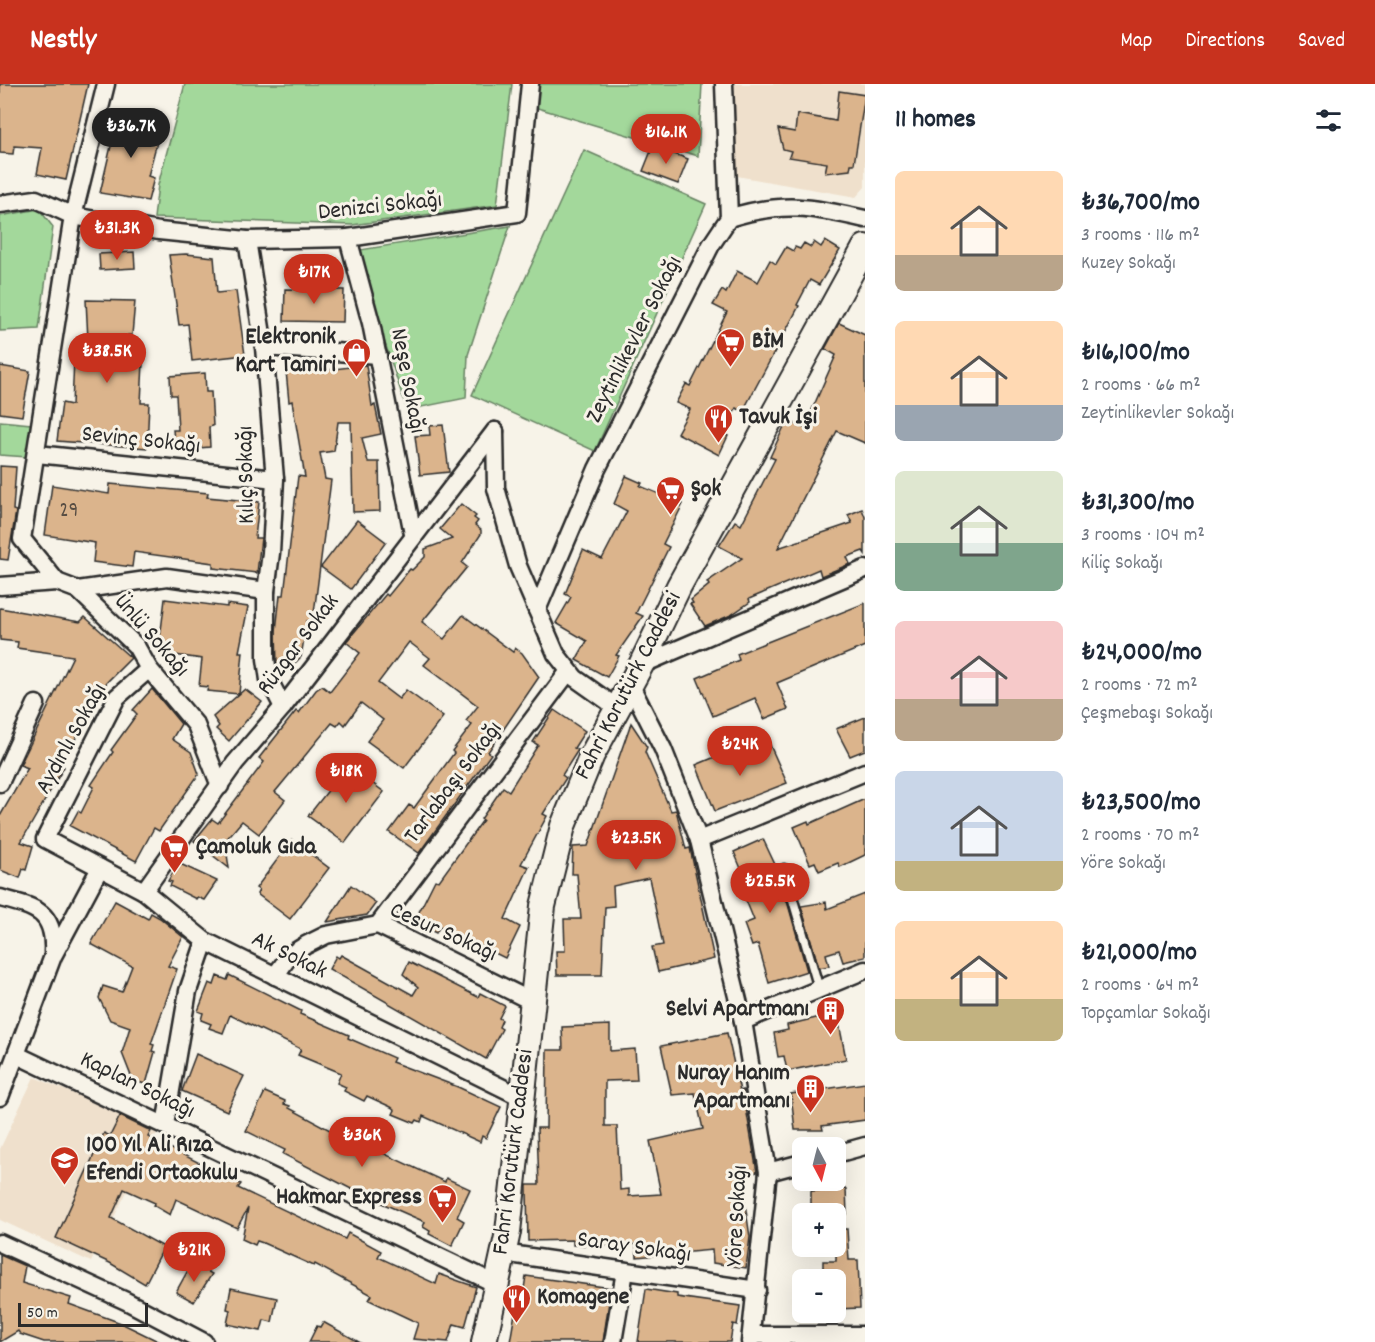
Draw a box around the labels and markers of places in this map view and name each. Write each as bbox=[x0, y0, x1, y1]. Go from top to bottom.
pin: ₺36.7K bbox=[82, 108, 180, 159]
pin: ₺16.1K bbox=[617, 114, 715, 165]
pin: ₺31.3K bbox=[68, 210, 166, 261]
pin: ₺17K bbox=[278, 254, 350, 305]
place label: Elektronik Kart Tamiri bbox=[235, 321, 337, 383]
place label: BİM bbox=[752, 325, 784, 359]
supermarket icon: BİM bbox=[715, 326, 747, 368]
pin: ₺38.5K bbox=[58, 333, 156, 384]
shop icon: Elektronik Kart Tamiri bbox=[341, 336, 373, 378]
place label: Tavuk İşi bbox=[739, 401, 818, 435]
restaurant icon: Tavuk İşi bbox=[702, 402, 734, 444]
place label: Şok bbox=[691, 473, 722, 507]
supermarket icon: Şok bbox=[654, 474, 686, 516]
pin: ₺24K bbox=[704, 726, 776, 777]
pin: ₺18K bbox=[310, 753, 382, 804]
pin: ₺23.5K bbox=[587, 820, 685, 871]
place label: Çamoluk Gıda bbox=[196, 831, 317, 865]
supermarket icon: Çamoluk Gıda bbox=[159, 832, 191, 874]
pin: ₺25.5K bbox=[721, 863, 819, 914]
place label: Selvi Apartmanı bbox=[666, 993, 809, 1027]
building icon: Selvi Apartmanı bbox=[814, 994, 846, 1036]
place label: Nuray Hanım Apartmanı bbox=[677, 1057, 790, 1119]
building icon: Nuray Hanım Apartmanı bbox=[795, 1072, 827, 1114]
pin: ₺36K bbox=[326, 1117, 398, 1168]
place label: 100 Yıl Ali Rıza Efendi Ortaokulu bbox=[86, 1129, 238, 1191]
school or university icon: 100 Yıl Ali Rıza Efendi Ortaokulu bbox=[49, 1144, 81, 1186]
place label: Hakmar Express bbox=[276, 1181, 422, 1215]
supermarket icon: Hakmar Express bbox=[427, 1182, 459, 1224]
pin: ₺21K bbox=[158, 1232, 230, 1283]
place label: Komagene bbox=[537, 1281, 630, 1315]
restaurant icon: Komagene bbox=[500, 1282, 532, 1324]

